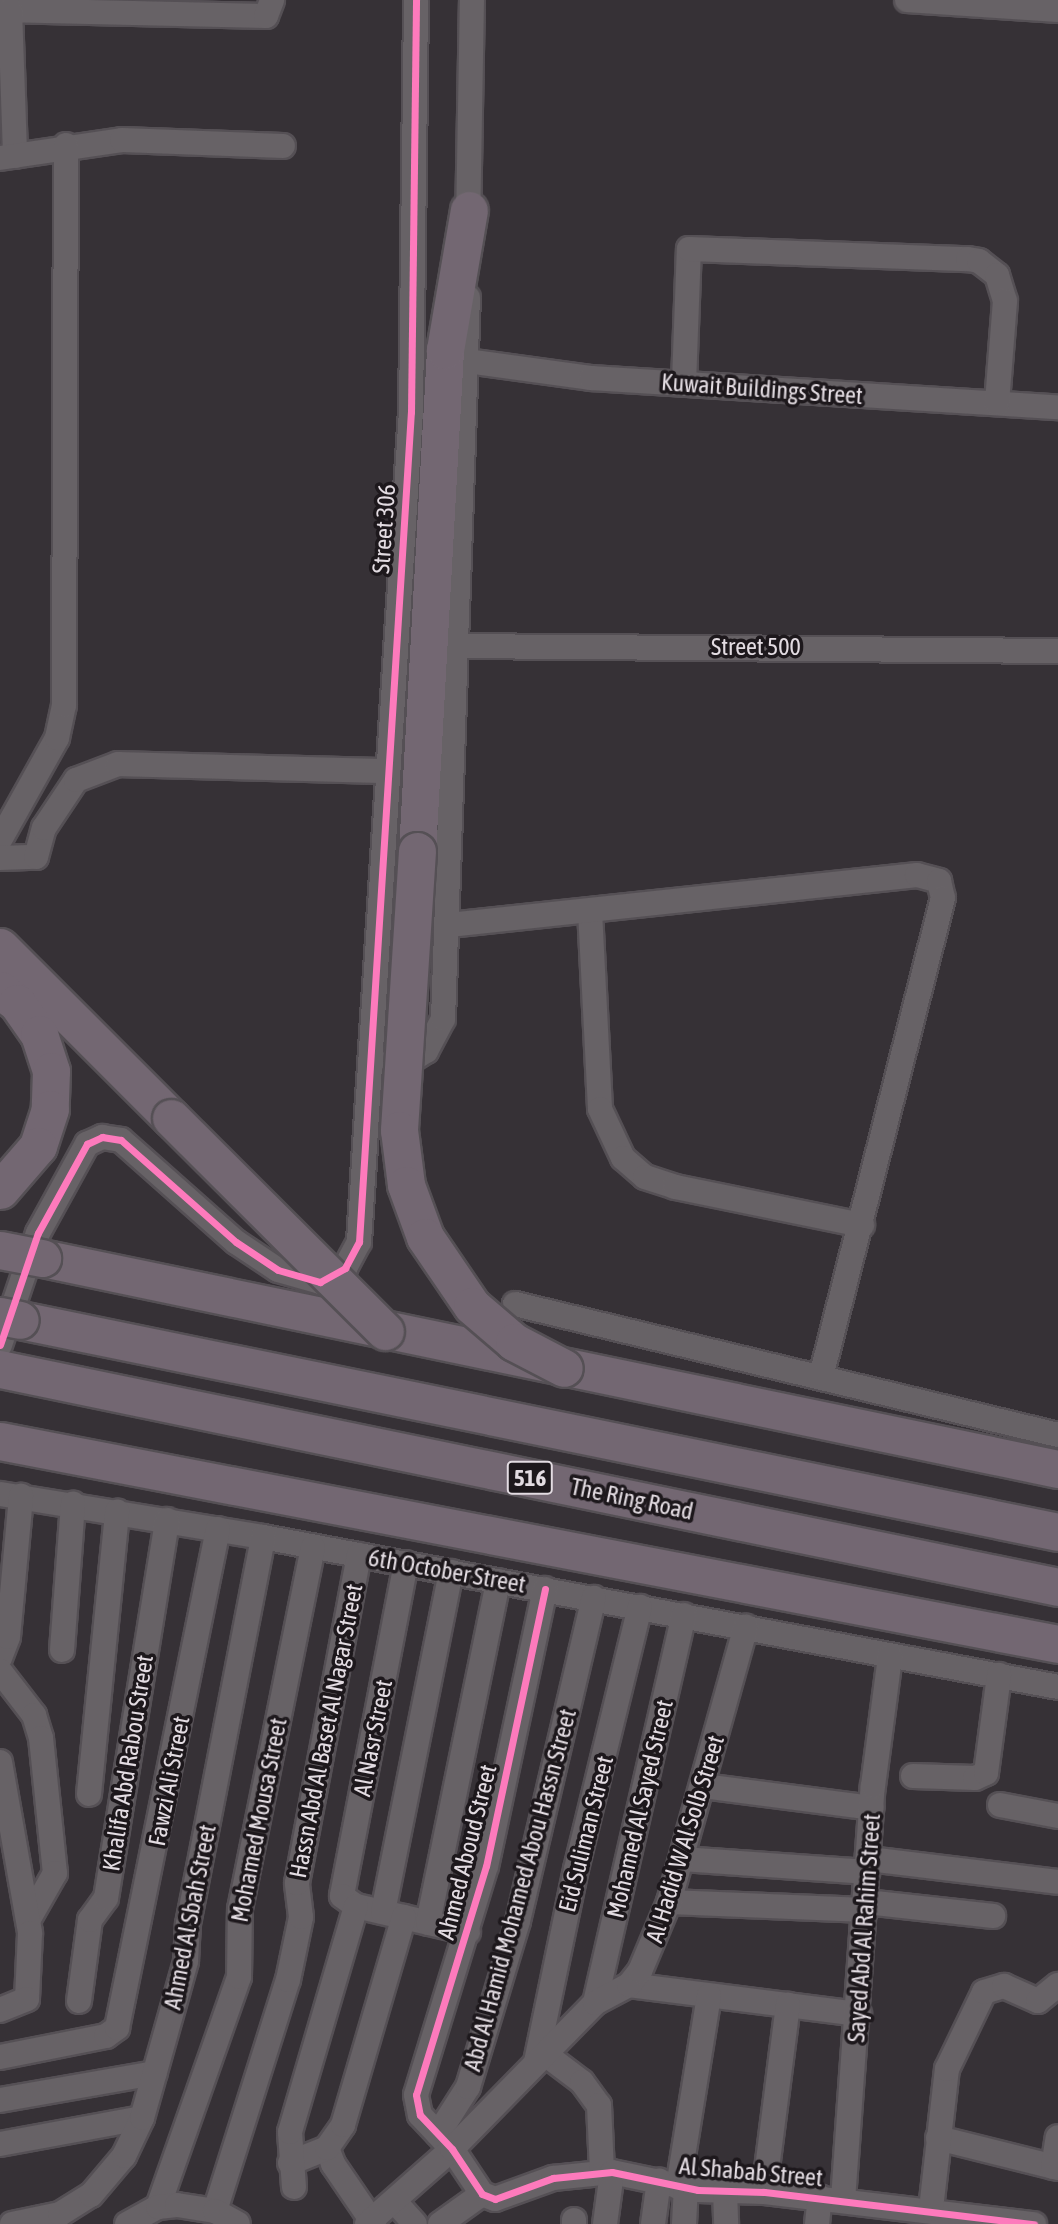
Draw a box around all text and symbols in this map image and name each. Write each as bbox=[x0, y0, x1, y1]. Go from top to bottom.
street label: Kuwait Buildings Street bbox=[660, 368, 864, 410]
street label: Street 306 bbox=[367, 483, 401, 575]
street label: Street 500 bbox=[711, 633, 801, 661]
road number: 516 bbox=[505, 1458, 554, 1498]
street label: The Ring Road bbox=[568, 1472, 696, 1526]
street label: 6th October Street bbox=[366, 1543, 528, 1599]
street label: Hassn Abd Al Baset Al Nagar Street bbox=[283, 1581, 369, 1881]
street label: Khalifa Abd Rabou Street bbox=[97, 1653, 159, 1873]
street label: Al Nasr Street bbox=[348, 1677, 398, 1799]
street label: Mohamed Al Sayed Street bbox=[601, 1697, 679, 1921]
street label: Abd Al Hamid Mohamed Abou Hassn Street bbox=[458, 1706, 582, 2074]
street label: Fawzi Ali Street bbox=[142, 1714, 196, 1848]
street label: Mohamed Mousa Street bbox=[225, 1715, 293, 1925]
street label: Al Hadid W Al Solb Street bbox=[640, 1732, 730, 1946]
street label: Eid Suliman Street bbox=[553, 1753, 619, 1915]
street label: Ahmed Aboud Street bbox=[431, 1761, 503, 1943]
street label: Sayed Abd Al Rahim Street bbox=[842, 1813, 886, 2043]
street label: Ahmed Al Sbah Street bbox=[158, 1822, 222, 2012]
street label: Al Shabab Street bbox=[678, 2151, 824, 2193]

